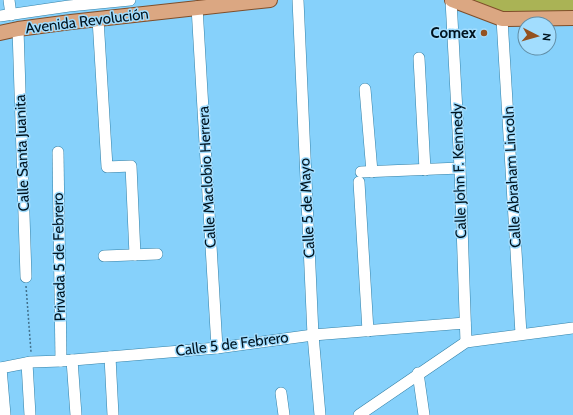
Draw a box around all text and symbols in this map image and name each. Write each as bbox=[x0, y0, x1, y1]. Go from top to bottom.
street label: Avenida Revolución bbox=[24, 5, 150, 37]
north arrow bbox=[517, 16, 557, 56]
place label: Comex bbox=[430, 24, 477, 42]
marker: Comex bbox=[479, 28, 489, 38]
text: N bbox=[540, 32, 554, 42]
street label: Calle Santa Juanita bbox=[11, 93, 33, 212]
street label: Calle John F. Kennedy bbox=[448, 103, 470, 239]
street label: Calle Maclobio Herrera bbox=[194, 105, 220, 249]
street label: Calle Abraham Lincoln bbox=[499, 106, 525, 248]
street label: Calle 5 de Mayo bbox=[295, 158, 319, 258]
street label: Privada 5 de Febrero bbox=[49, 192, 69, 322]
street label: Calle 5 de Febrero bbox=[175, 328, 289, 360]

